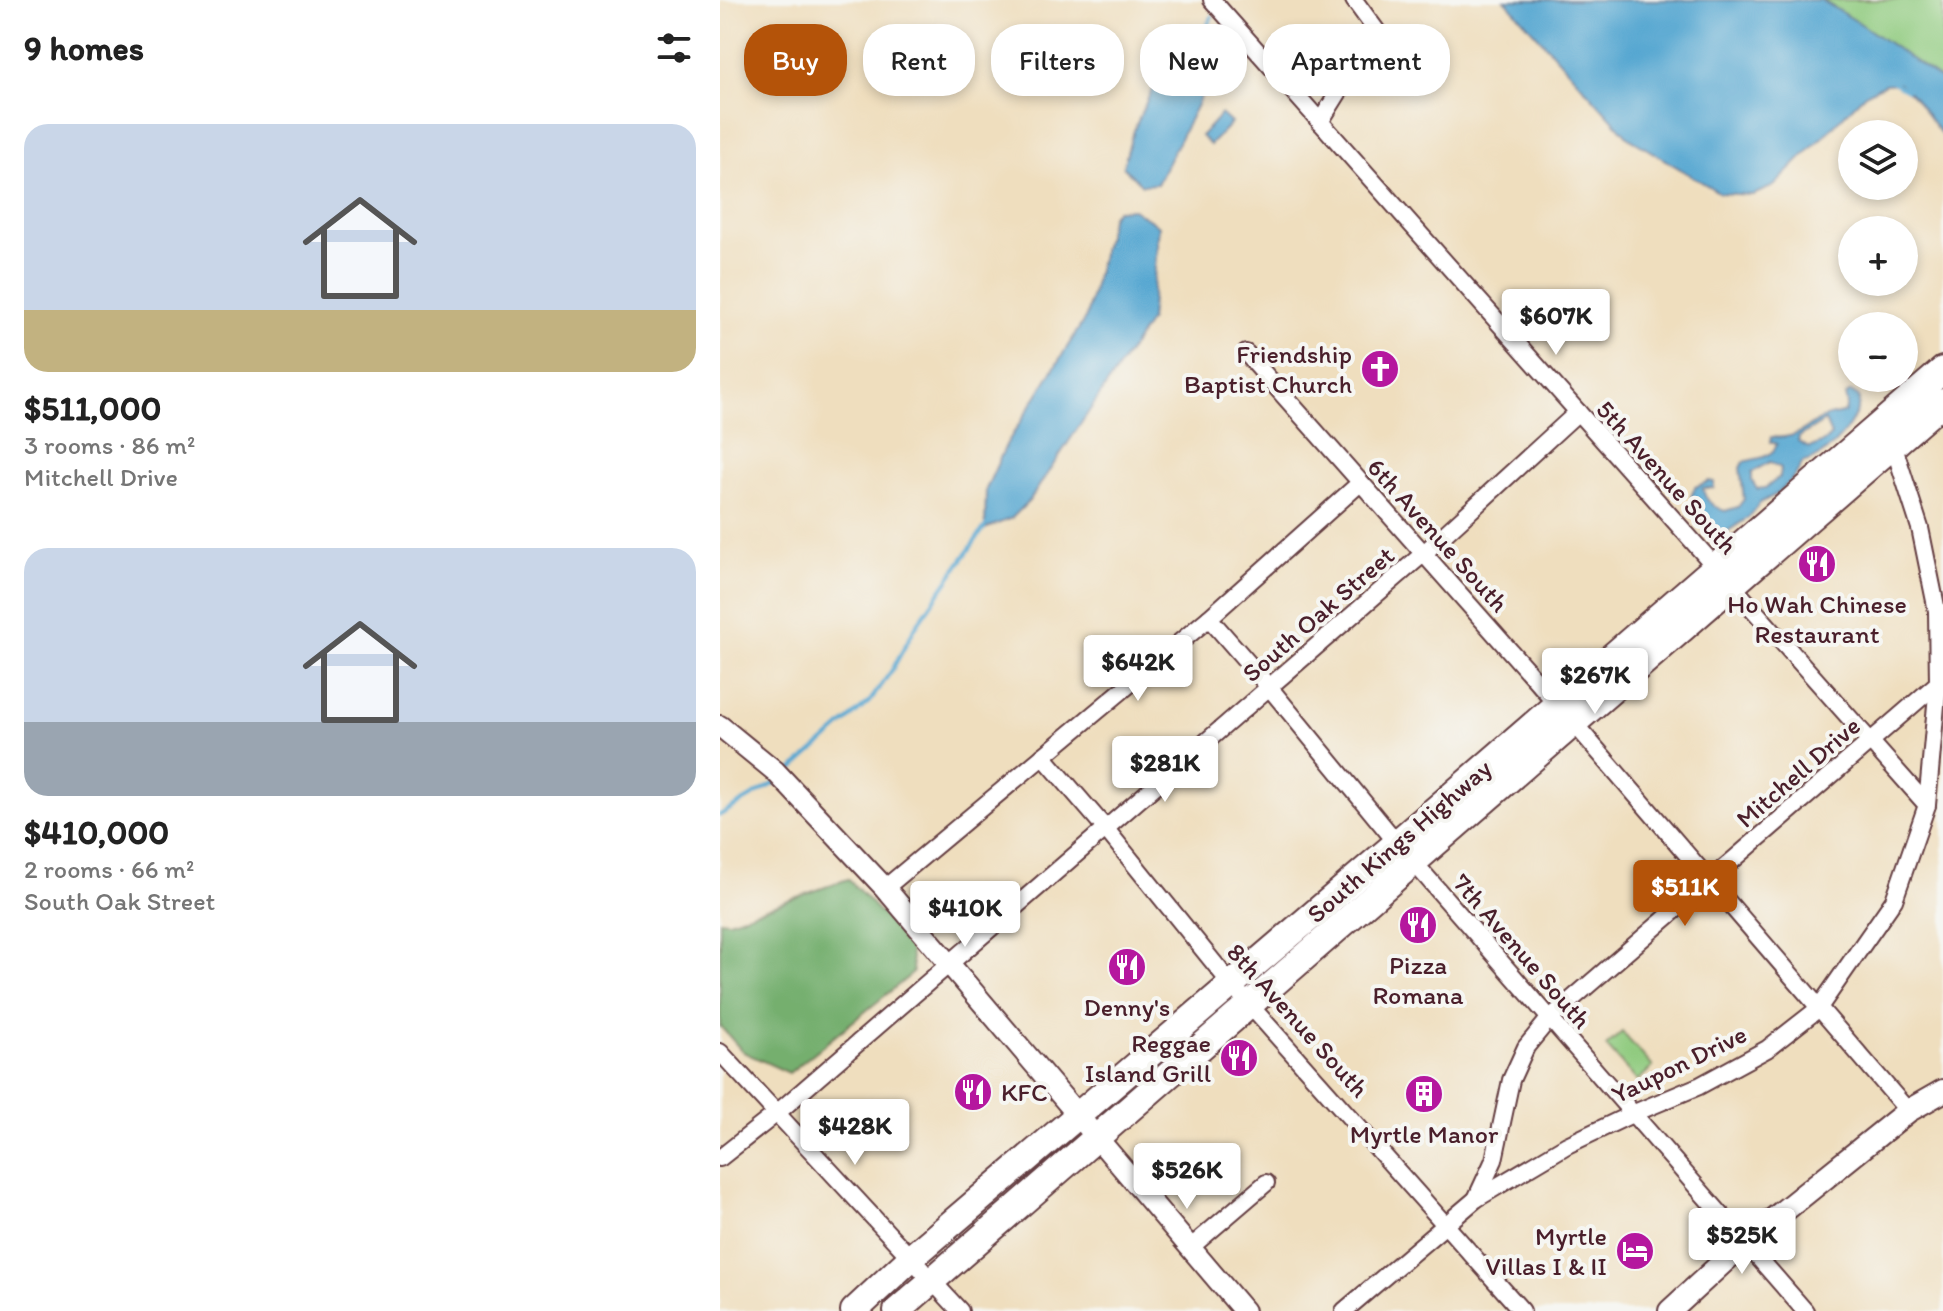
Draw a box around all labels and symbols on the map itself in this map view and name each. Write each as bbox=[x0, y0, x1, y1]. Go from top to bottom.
pin: $607K bbox=[1500, 289, 1612, 357]
place label: Friendship Baptist Church bbox=[1184, 338, 1352, 400]
church icon: Friendship Baptist Church bbox=[1359, 348, 1401, 390]
street label: 5th Avenue South bbox=[1590, 393, 1744, 561]
street label: 6th Avenue South bbox=[1360, 451, 1516, 619]
street label: South Oak Street bbox=[1235, 539, 1401, 689]
restaurant icon: Ho Wah Chinese Restaurant bbox=[1796, 543, 1838, 585]
place label: Ho Wah Chinese Restaurant bbox=[1727, 588, 1907, 650]
pin: $642K bbox=[1082, 635, 1194, 703]
pin: $267K bbox=[1539, 648, 1651, 716]
street label: Mitchell Drive bbox=[1729, 709, 1867, 835]
pin: $281K bbox=[1109, 736, 1221, 804]
street label: South Kings Highway bbox=[1300, 752, 1498, 930]
pin: $511K bbox=[1629, 860, 1741, 928]
street label: 7th Avenue South bbox=[1446, 867, 1598, 1035]
pin: $410K bbox=[909, 881, 1021, 949]
restaurant icon: Pizza Romana bbox=[1397, 904, 1439, 946]
street label: 8th Avenue South bbox=[1220, 936, 1376, 1104]
restaurant icon: Denny's bbox=[1106, 946, 1148, 988]
place label: Pizza Romana bbox=[1373, 949, 1464, 1011]
place label: Denny's bbox=[1084, 991, 1170, 1023]
street label: Yaupon Drive bbox=[1606, 1018, 1752, 1110]
place label: Reggae Island Grill bbox=[1085, 1027, 1211, 1089]
restaurant icon: Reggae Island Grill bbox=[1218, 1037, 1260, 1079]
restaurant icon: KFC bbox=[952, 1071, 994, 1113]
building icon: Myrtle Manor bbox=[1403, 1073, 1445, 1115]
place label: KFC bbox=[1001, 1076, 1048, 1108]
pin: $428K bbox=[799, 1099, 911, 1167]
place label: Myrtle Manor bbox=[1350, 1118, 1499, 1150]
pin: $526K bbox=[1131, 1143, 1243, 1211]
pin: $525K bbox=[1686, 1208, 1798, 1276]
place label: Myrtle Villas I & II bbox=[1485, 1220, 1607, 1282]
hotel icon: Myrtle Villas I & II bbox=[1614, 1230, 1656, 1272]

